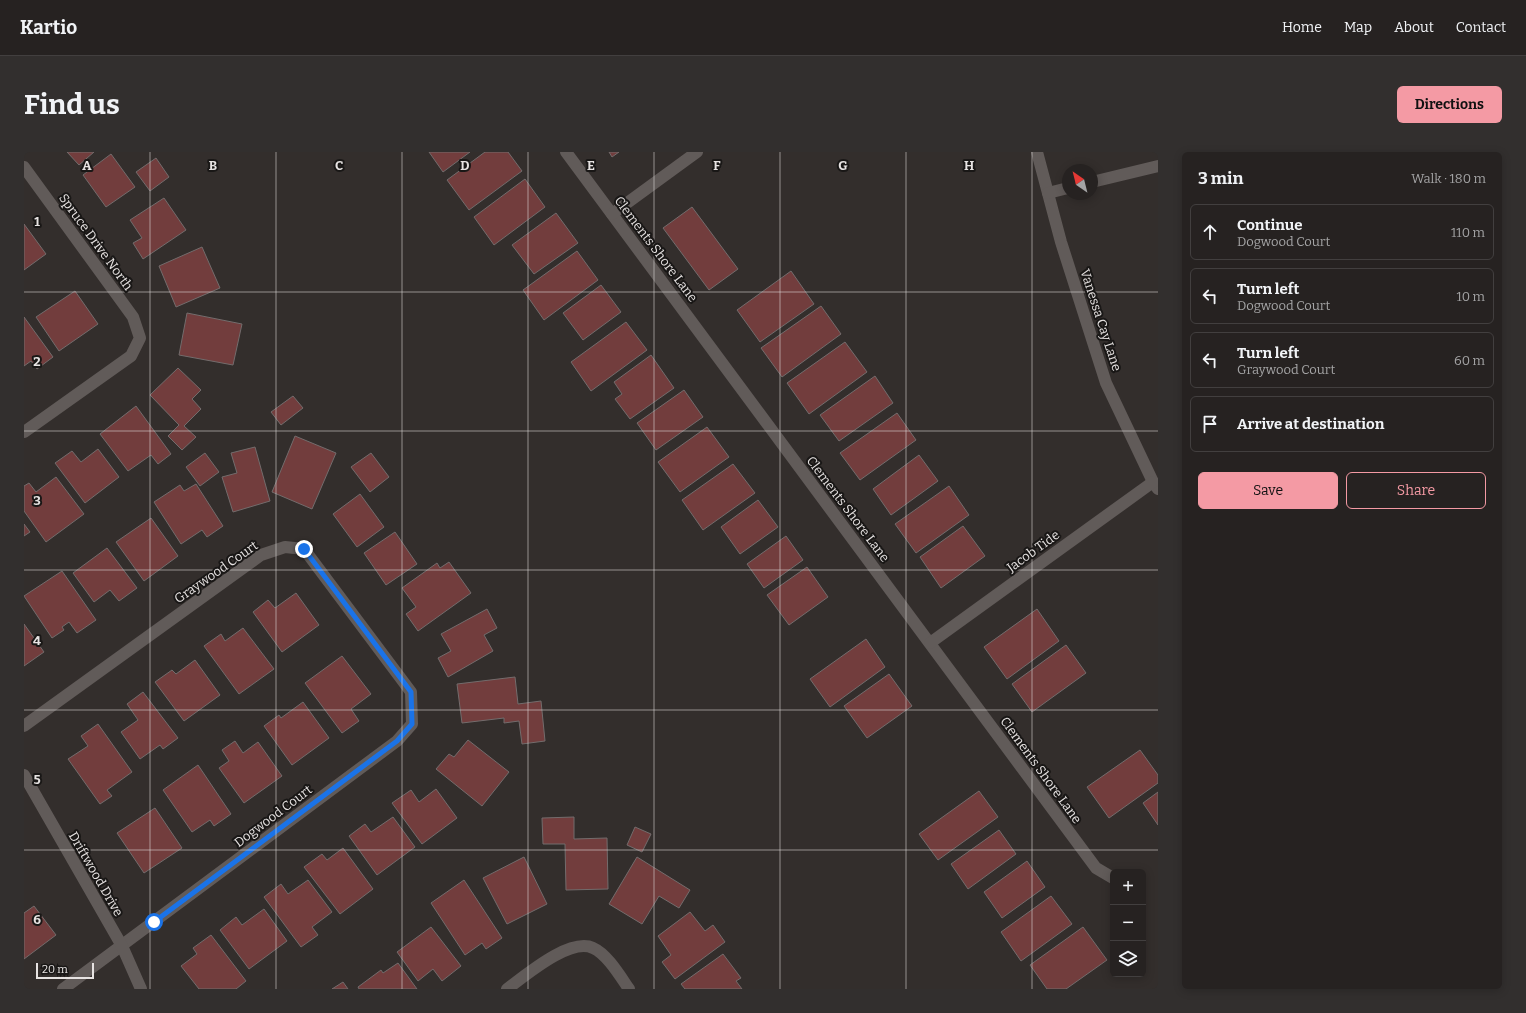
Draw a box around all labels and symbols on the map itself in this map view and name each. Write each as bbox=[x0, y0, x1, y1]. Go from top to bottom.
text: A bbox=[82, 158, 92, 173]
text: B bbox=[209, 158, 217, 173]
text: C bbox=[335, 158, 343, 173]
text: D bbox=[460, 158, 470, 173]
text: E bbox=[587, 158, 595, 173]
text: F bbox=[713, 158, 721, 173]
text: G bbox=[838, 158, 848, 173]
text: H bbox=[964, 158, 974, 173]
north arrow bbox=[1062, 164, 1098, 200]
street label: Spruce Drive North bbox=[56, 191, 136, 293]
street label: Clements Shore Lane bbox=[611, 193, 701, 305]
text: 1 bbox=[34, 214, 40, 229]
street label: Vanessa Cay Lane bbox=[1077, 267, 1125, 373]
text: 2 bbox=[33, 354, 41, 369]
street label: Clements Shore Lane bbox=[803, 453, 893, 565]
text: 3 bbox=[33, 493, 41, 508]
street label: Jacob Tide bbox=[1003, 527, 1062, 576]
street label: Graywood Court bbox=[171, 538, 261, 606]
route end bbox=[295, 540, 313, 558]
text: 4 bbox=[33, 633, 41, 648]
street label: Clements Shore Lane bbox=[997, 714, 1085, 826]
text: 5 bbox=[33, 772, 41, 787]
street label: Dogwood Court bbox=[231, 782, 315, 850]
street label: Driftwood Drive bbox=[66, 829, 126, 919]
text: 6 bbox=[33, 912, 41, 927]
route start bbox=[145, 913, 163, 931]
scale bar bbox=[36, 961, 94, 980]

